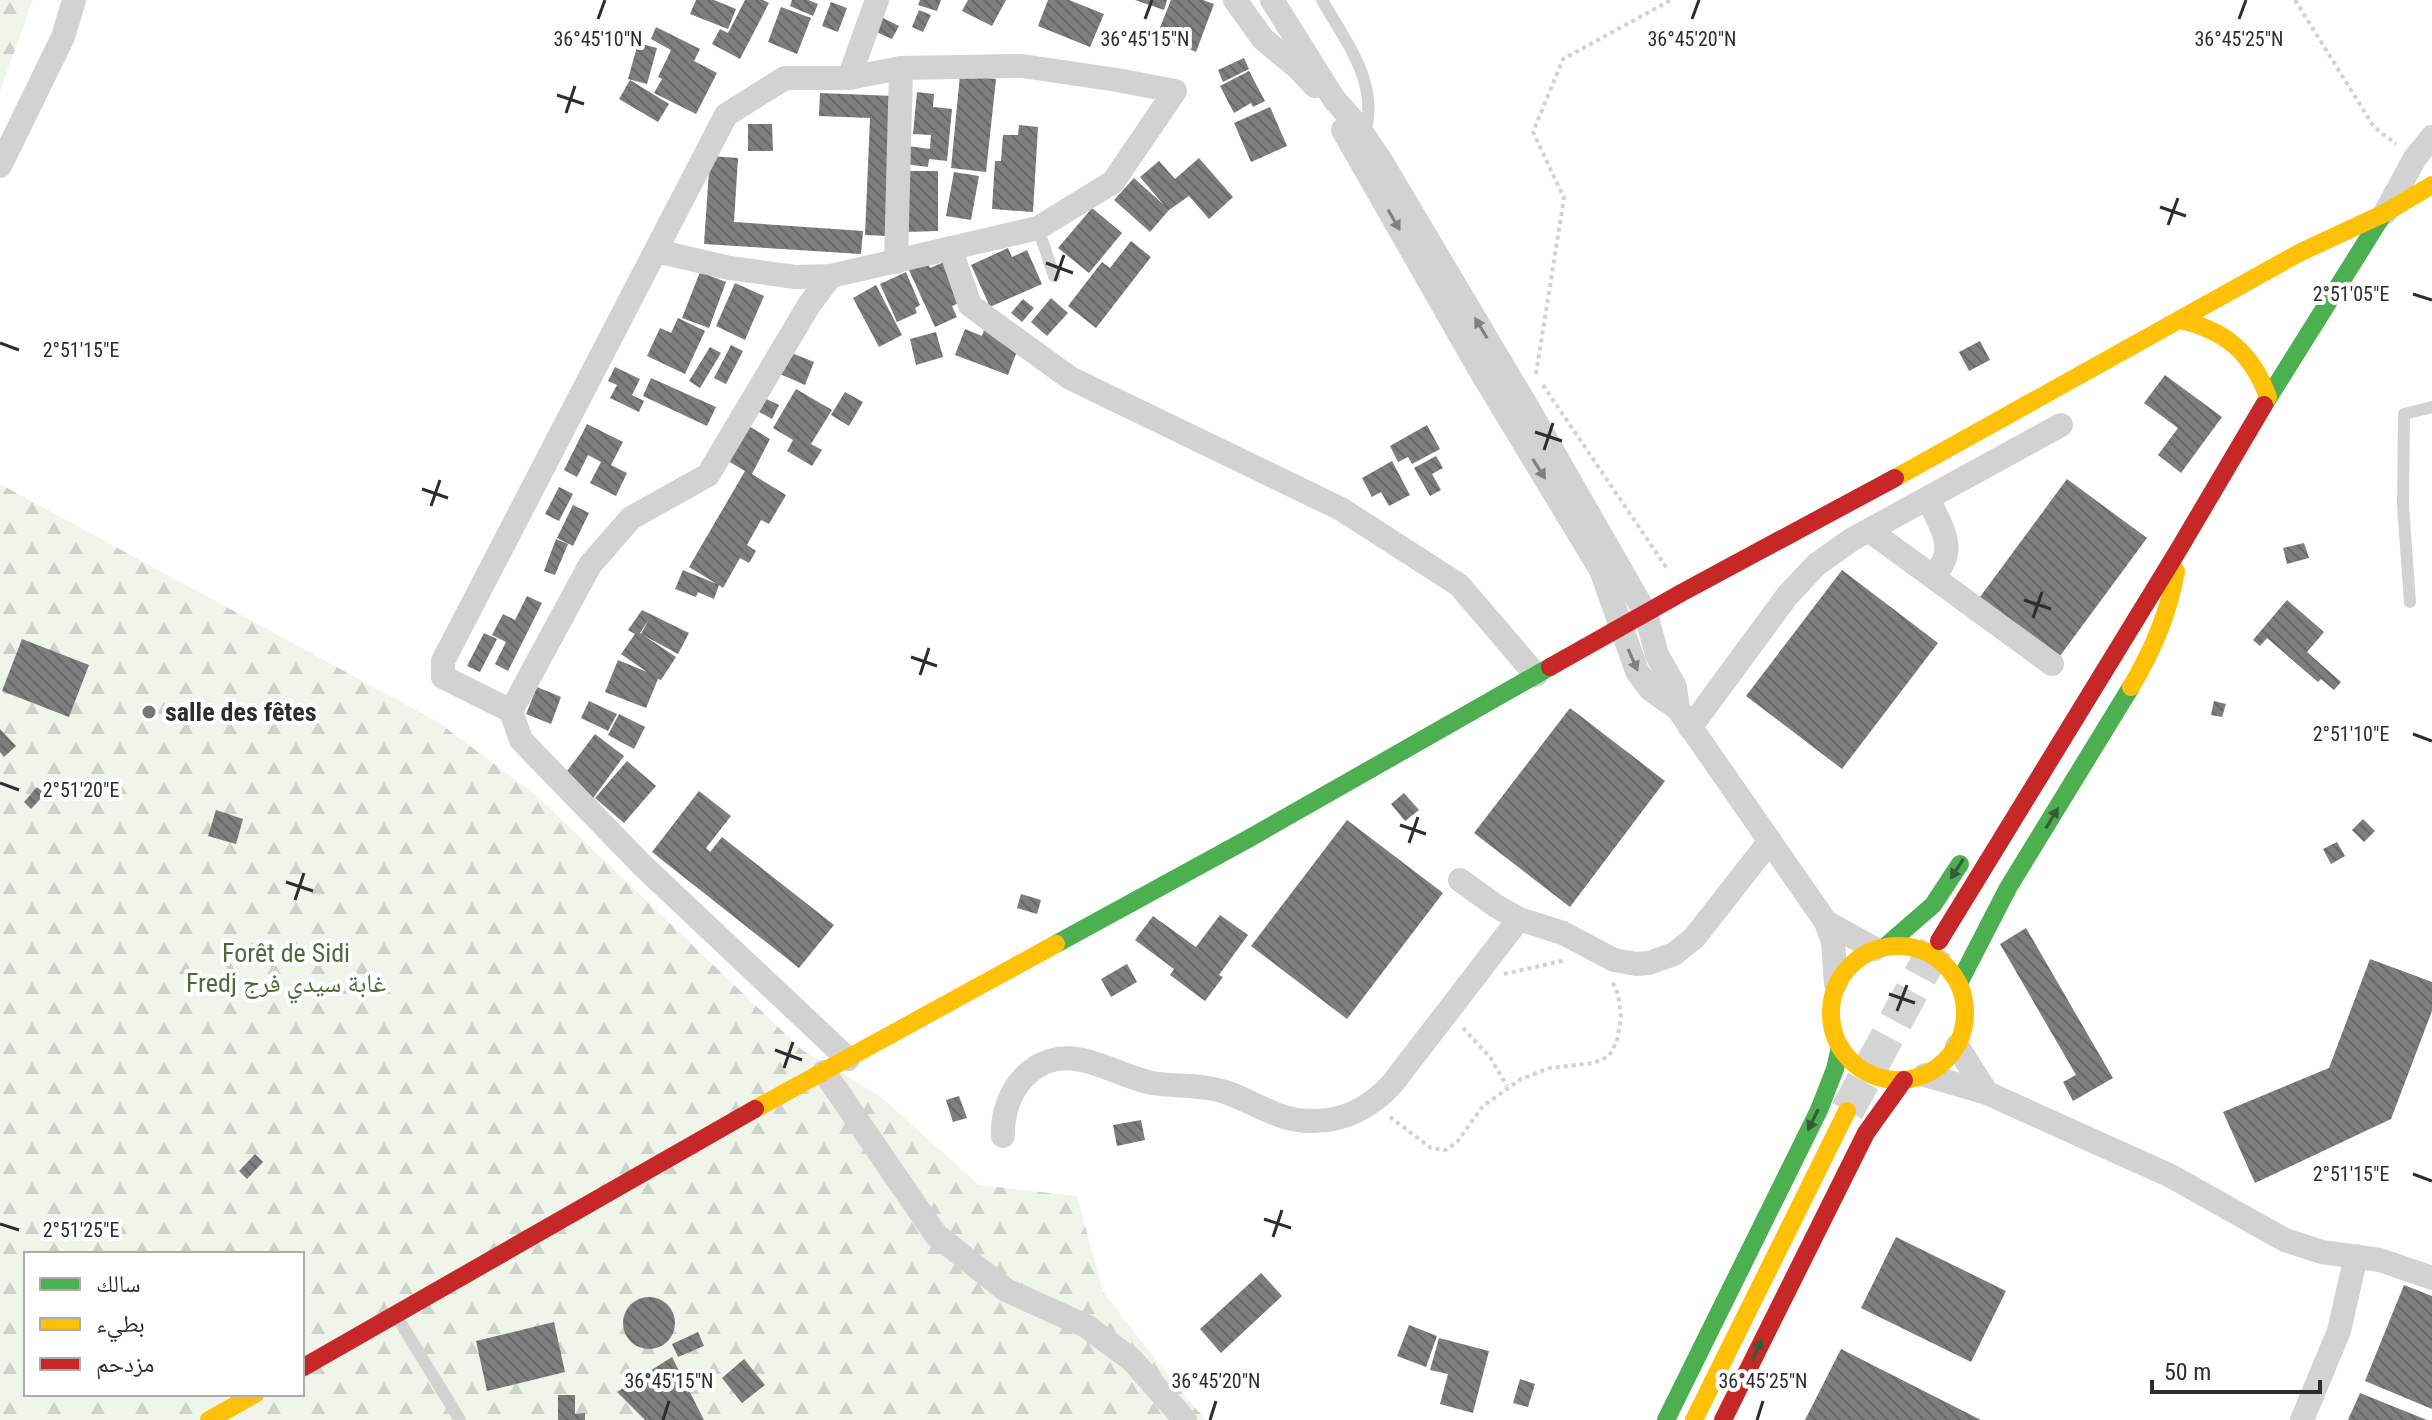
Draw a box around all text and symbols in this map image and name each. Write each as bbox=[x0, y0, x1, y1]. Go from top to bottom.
text: 36°45'10"N bbox=[553, 27, 643, 51]
text: 36°45'15"N bbox=[1100, 27, 1190, 51]
text: 36°45'20"N bbox=[1647, 27, 1737, 51]
text: 36°45'25"N bbox=[2194, 27, 2284, 51]
one-way arrow bbox=[1387, 209, 1401, 231]
text: 2°51'05"E bbox=[2313, 282, 2389, 306]
one-way arrow bbox=[1474, 317, 1488, 339]
text: 2°51'15"E bbox=[43, 338, 119, 362]
one-way arrow bbox=[1532, 458, 1546, 480]
one-way arrow bbox=[1626, 648, 1639, 672]
place label: salle des fêtes bbox=[165, 697, 317, 727]
marker: salle des fêtes bbox=[140, 703, 158, 721]
text: 2°51'10"E bbox=[2313, 722, 2389, 746]
text: 2°51'20"E bbox=[43, 778, 119, 802]
one-way arrow bbox=[2045, 807, 2059, 829]
one-way arrow bbox=[1950, 858, 1964, 880]
park label: Forêt de Sidi Fredj غابة سيدي فرج bbox=[186, 938, 386, 1004]
one-way arrow bbox=[1806, 1109, 1820, 1132]
text: 2°51'15"E bbox=[2313, 1162, 2389, 1186]
text: 2°51'25"E bbox=[43, 1218, 119, 1242]
legend bbox=[24, 1252, 304, 1396]
text: سالك bbox=[96, 1270, 141, 1298]
text: بطيء bbox=[96, 1310, 145, 1343]
one-way arrow bbox=[1751, 1339, 1764, 1362]
scale bar bbox=[2152, 1344, 2320, 1394]
text: مزدحم bbox=[96, 1350, 155, 1380]
text: 50 m bbox=[2164, 1358, 2211, 1386]
text: 36°45'15"N bbox=[624, 1369, 714, 1393]
text: 36°45'20"N bbox=[1171, 1369, 1261, 1393]
text: 36°45'25"N bbox=[1718, 1369, 1808, 1393]

